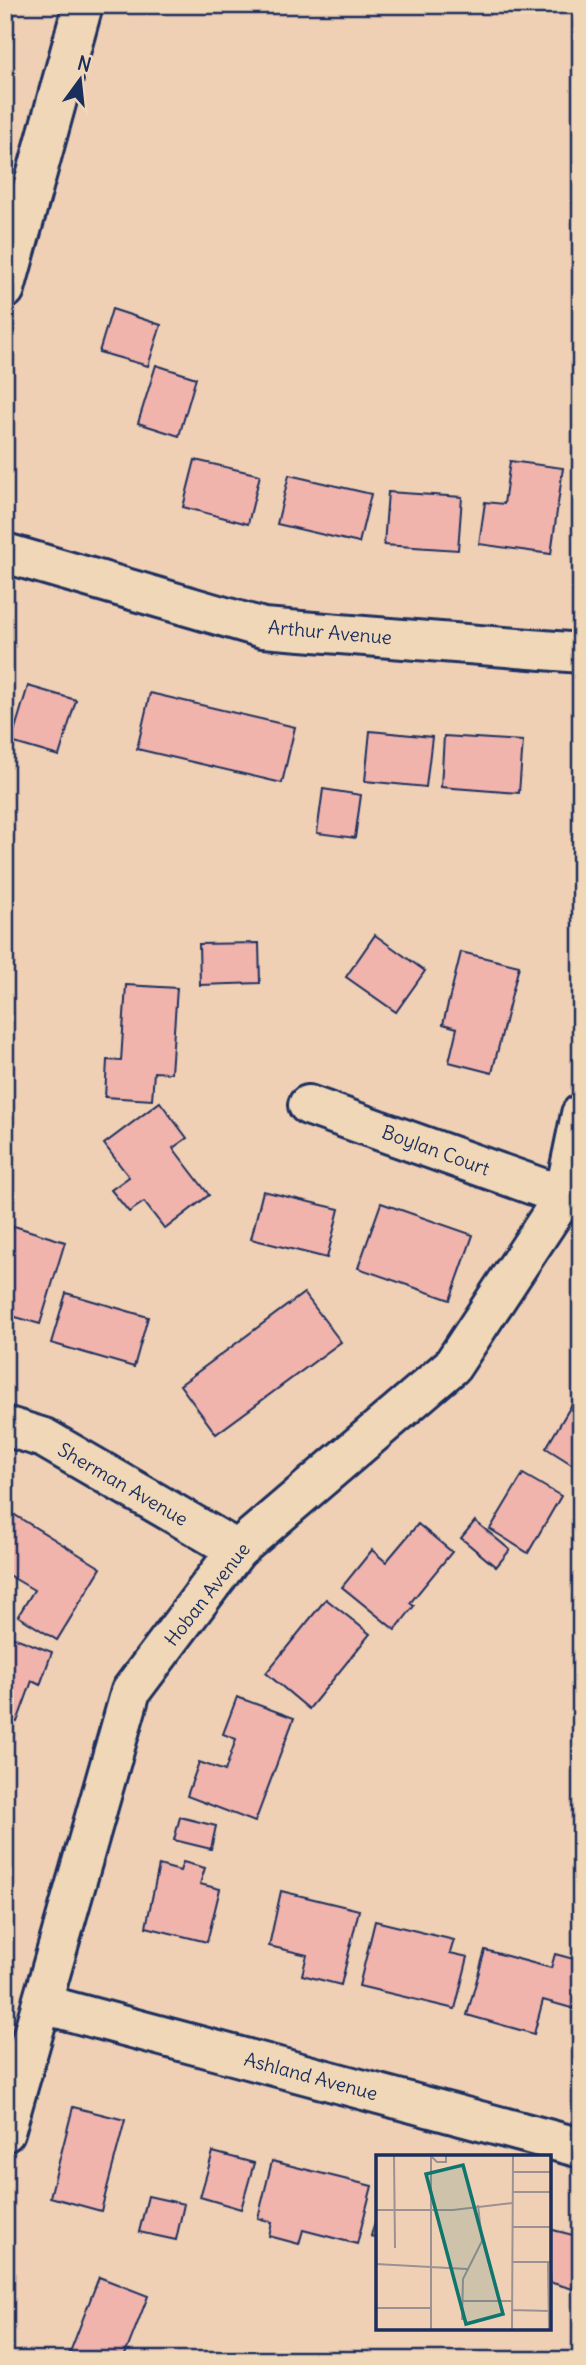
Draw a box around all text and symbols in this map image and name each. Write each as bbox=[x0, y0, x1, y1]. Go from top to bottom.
north arrow bbox=[46, 46, 116, 116]
text: N bbox=[75, 50, 94, 77]
street label: Arthur Avenue bbox=[267, 615, 393, 649]
street label: Boylan Court bbox=[379, 1119, 493, 1181]
street label: Sherman Avenue bbox=[54, 1437, 192, 1531]
street label: Hoban Avenue bbox=[159, 1537, 255, 1651]
street label: Ashland Avenue bbox=[242, 2047, 380, 2105]
inset map bbox=[376, 2155, 551, 2330]

